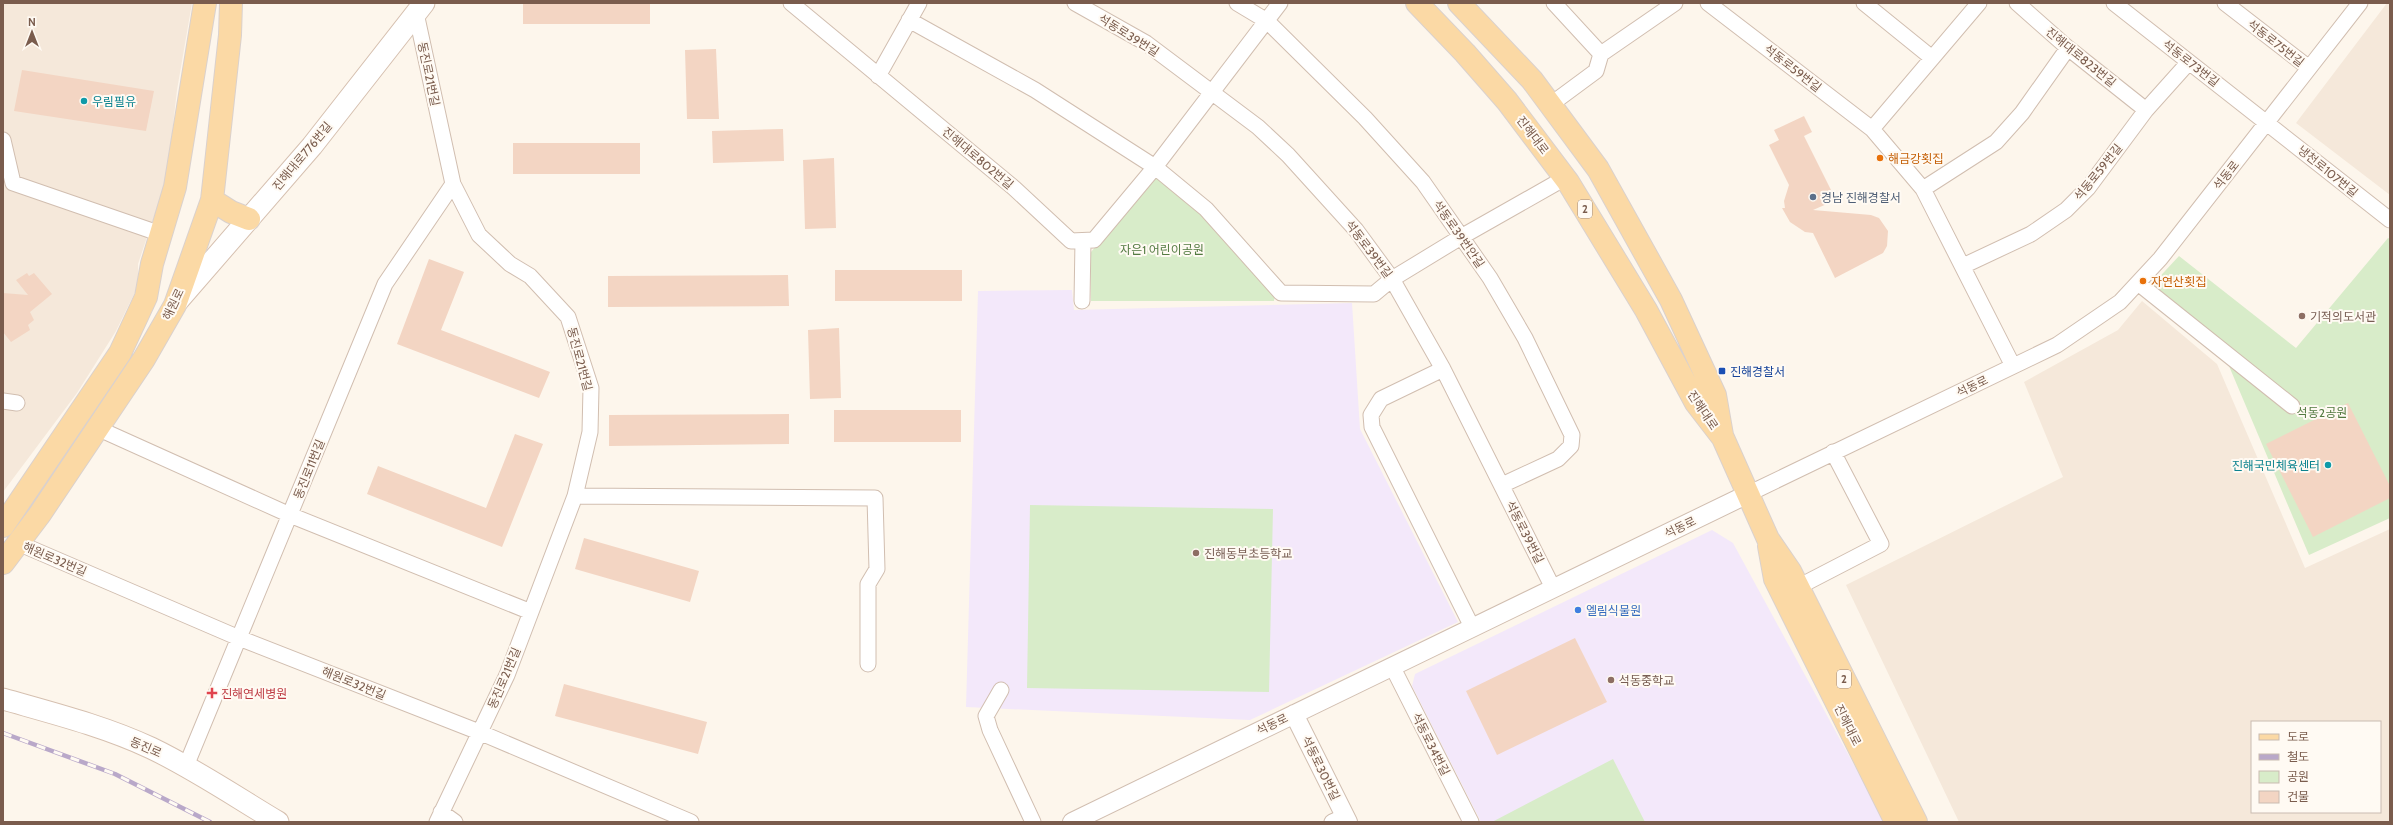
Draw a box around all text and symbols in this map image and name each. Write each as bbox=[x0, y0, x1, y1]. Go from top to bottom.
street label: 석동로39번길 bbox=[1096, 10, 1162, 60]
north arrow bbox=[12, 12, 52, 52]
text: N bbox=[28, 15, 36, 29]
street label: 석동로75번길 bbox=[2245, 16, 2307, 70]
street label: 진해대로823번길 bbox=[2043, 24, 2119, 90]
street label: 석동로73번길 bbox=[2160, 36, 2222, 90]
street label: 동진로21번길 bbox=[415, 40, 443, 108]
street label: 석동로59번길 bbox=[1761, 41, 1825, 95]
place label: 우림필유 bbox=[92, 94, 136, 109]
marker: 우림필유 bbox=[79, 96, 89, 106]
street label: 진해대로 bbox=[1514, 113, 1552, 157]
street label: 진해대로776번길 bbox=[269, 119, 335, 193]
street label: 진해대로802번길 bbox=[939, 124, 1017, 192]
street label: 석동로59번길 bbox=[2071, 141, 2125, 203]
street label: 냉천로107번길 bbox=[2295, 142, 2361, 200]
place label: 해금강횟집 bbox=[1888, 151, 1943, 166]
marker: 해금강횟집 bbox=[1875, 153, 1885, 163]
street label: 석동로 bbox=[2210, 157, 2242, 193]
place label: 경남 진해경찰서 bbox=[1821, 190, 1901, 205]
marker: 경남 진해경찰서 bbox=[1808, 192, 1818, 202]
street label: 석동로39번안길 bbox=[1430, 197, 1488, 271]
road number: 2 bbox=[1578, 200, 1592, 218]
street label: 석동로39번길 bbox=[1342, 217, 1396, 281]
park label: 자은1 어린이공원 bbox=[1120, 242, 1204, 257]
place label: 자연산횟집 bbox=[2151, 274, 2206, 289]
marker: 자연산횟집 bbox=[2138, 276, 2148, 286]
street label: 해원로 bbox=[159, 286, 187, 322]
place label: 기적의도서관 bbox=[2310, 309, 2376, 324]
marker: 기적의도서관 bbox=[2297, 311, 2307, 321]
street label: 동진로21번길 bbox=[564, 325, 596, 393]
place label: 진해경찰서 bbox=[1730, 364, 1785, 379]
marker: 진해경찰서 bbox=[1717, 366, 1727, 376]
street label: 석동로 bbox=[1954, 372, 1990, 400]
street label: 진해대로 bbox=[1684, 387, 1722, 433]
park label: 석동2공원 bbox=[2297, 405, 2347, 420]
street label: 동진로11번길 bbox=[290, 437, 328, 501]
place label: 진해국민체육센터 bbox=[2232, 458, 2320, 473]
marker: 진해국민체육센터 bbox=[2323, 460, 2333, 470]
street label: 석동로39번길 bbox=[1503, 498, 1547, 566]
street label: 석동로 bbox=[1662, 513, 1698, 541]
street label: 해원로32번길 bbox=[21, 539, 89, 579]
place label: 진해동부초등학교 bbox=[1204, 546, 1292, 561]
marker: 진해동부초등학교 bbox=[1191, 548, 1201, 558]
place label: 엘림식물원 bbox=[1586, 603, 1641, 618]
marker: 엘림식물원 bbox=[1573, 605, 1583, 615]
street label: 동진로21번길 bbox=[484, 645, 524, 711]
street label: 해원로32번길 bbox=[320, 663, 388, 703]
road number: 2 bbox=[1837, 670, 1851, 688]
place label: 석동중학교 bbox=[1619, 673, 1674, 688]
marker: 석동중학교 bbox=[1606, 675, 1616, 685]
place label: 진해연세병원 bbox=[221, 686, 287, 701]
marker: 진해연세병원 bbox=[206, 687, 218, 699]
street label: 진해대로 bbox=[1831, 702, 1865, 748]
street label: 석동로 bbox=[1254, 710, 1290, 738]
street label: 석동로34번길 bbox=[1409, 710, 1453, 778]
legend bbox=[2251, 721, 2381, 813]
text: 도로 bbox=[2287, 729, 2309, 744]
street label: 석동로30번길 bbox=[1299, 733, 1343, 803]
street label: 동진로 bbox=[128, 734, 164, 760]
text: 철도 bbox=[2287, 749, 2309, 764]
text: 공원 bbox=[2287, 769, 2309, 784]
text: 건물 bbox=[2287, 789, 2309, 804]

